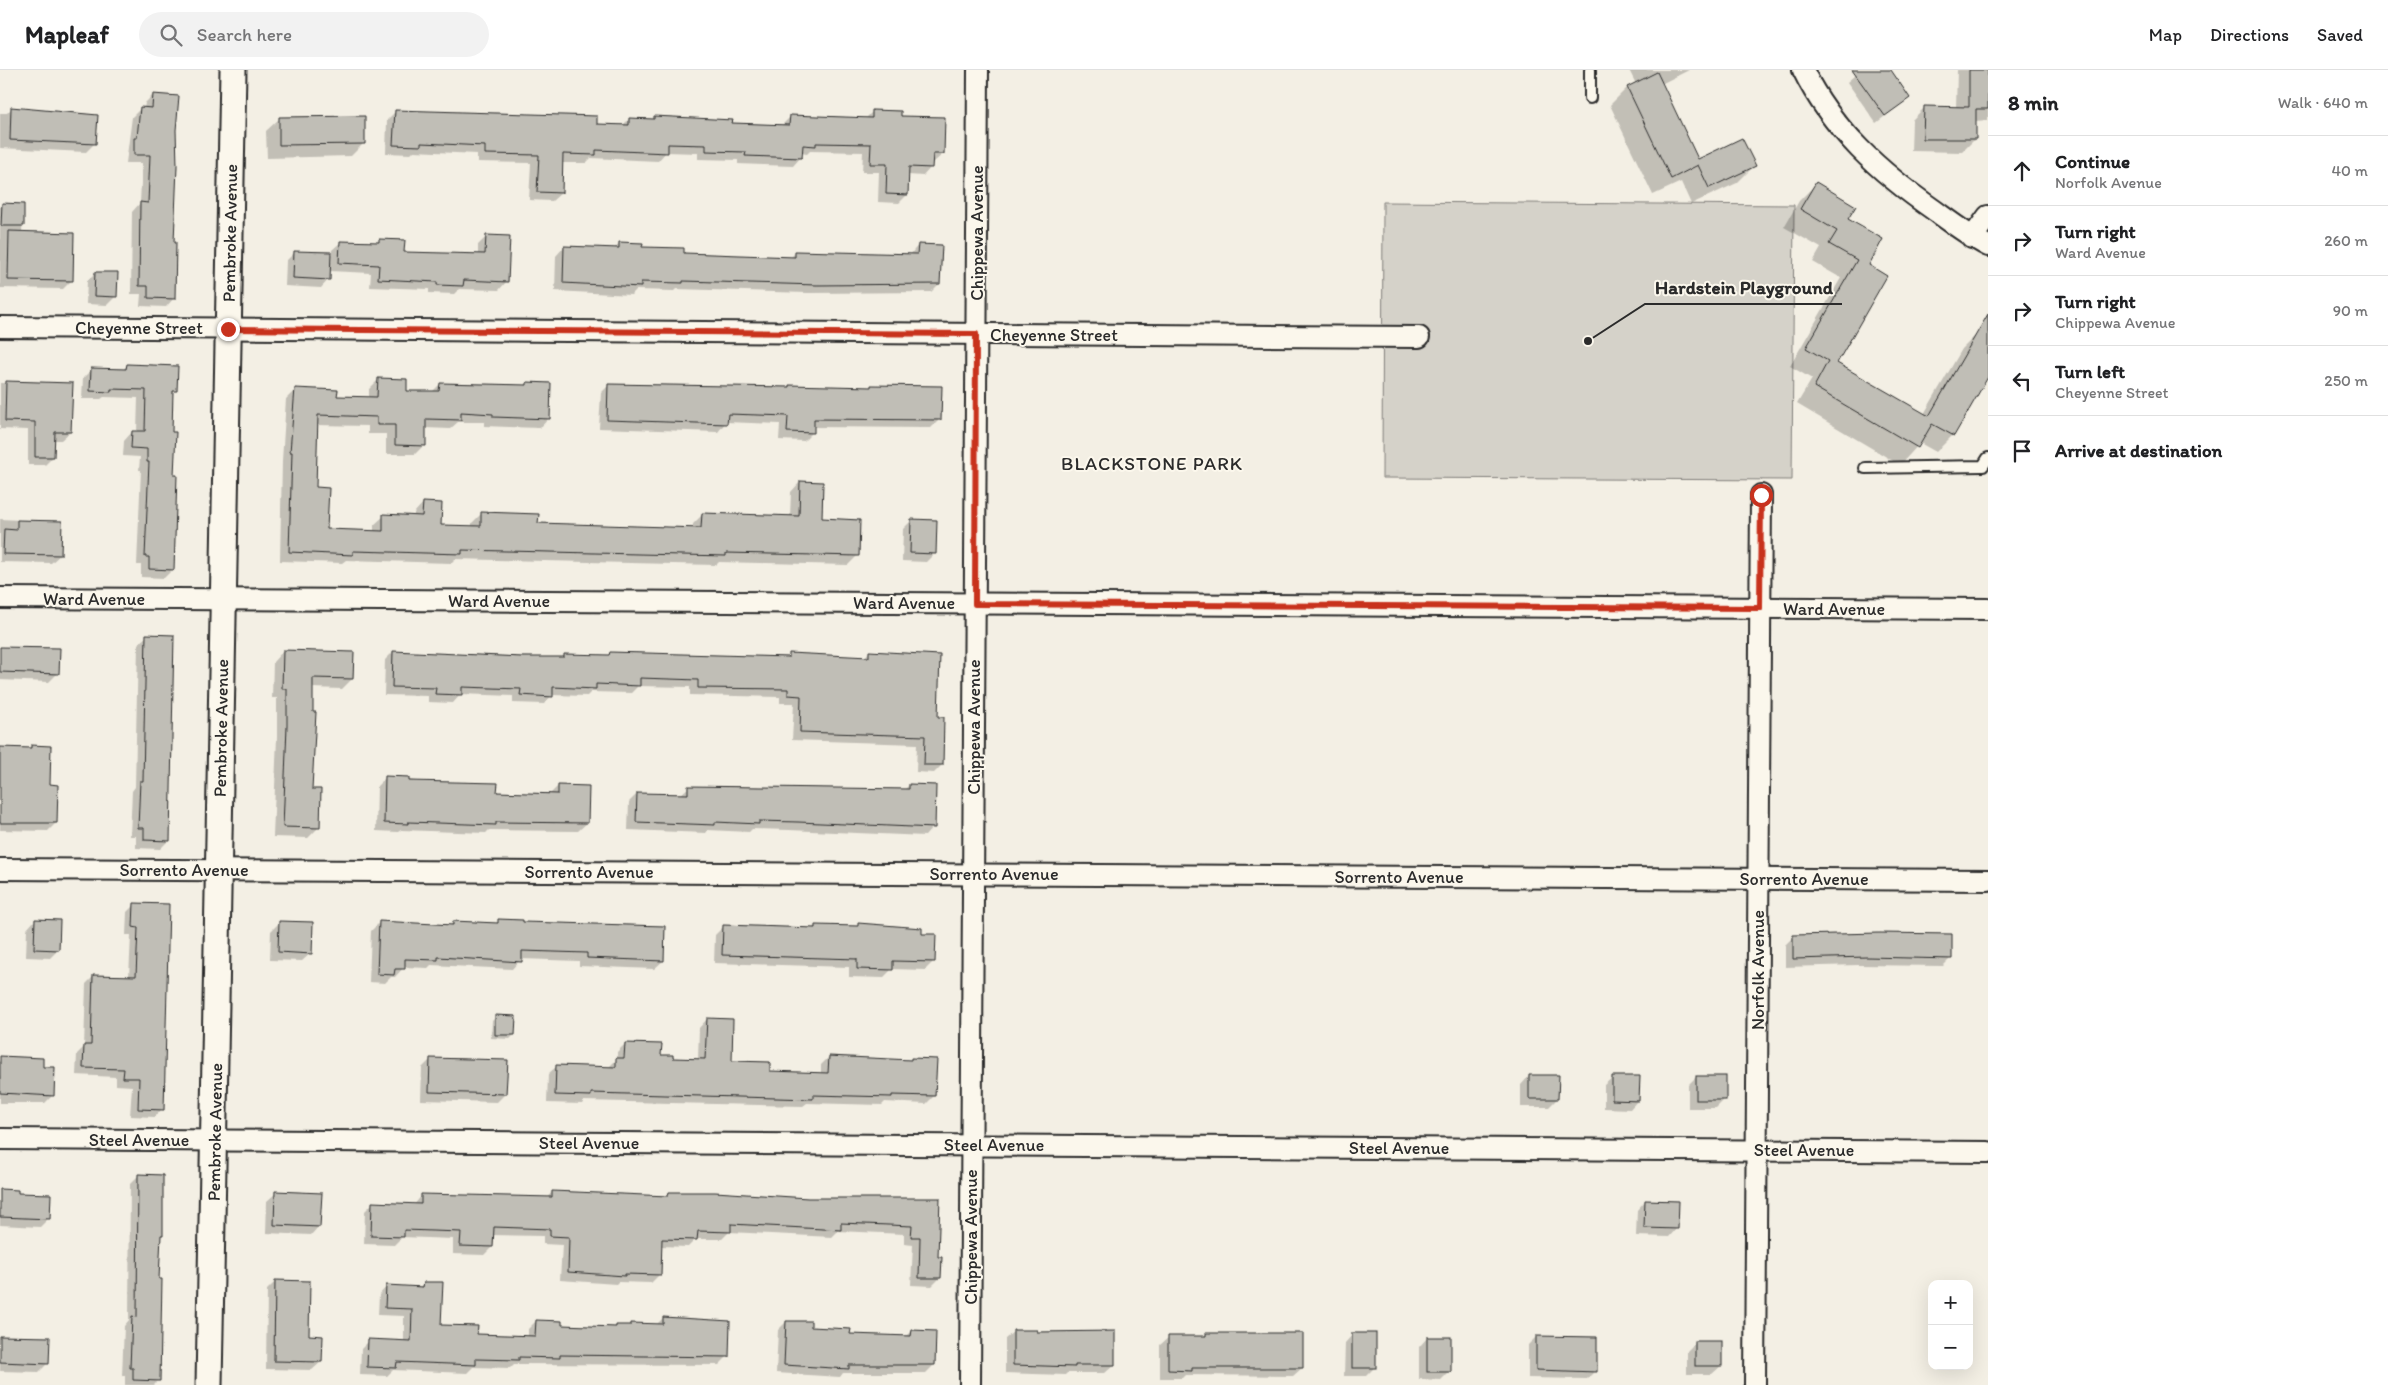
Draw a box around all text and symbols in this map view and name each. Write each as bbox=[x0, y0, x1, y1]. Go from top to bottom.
search box bbox=[139, 12, 489, 57]
text: Mapleaf bbox=[25, 20, 109, 49]
icon: search bbox=[157, 21, 185, 49]
text: Search here bbox=[197, 23, 292, 46]
text: Map bbox=[2149, 24, 2182, 46]
text: Directions bbox=[2210, 24, 2289, 46]
text: Saved bbox=[2317, 24, 2363, 46]
text: 8 min bbox=[2008, 90, 2058, 115]
text: Walk · 640 m bbox=[2278, 93, 2368, 112]
text: Continue bbox=[2055, 150, 2130, 173]
icon: ahead bbox=[2008, 157, 2036, 185]
text: 40 m bbox=[2331, 161, 2368, 180]
street label: Pembroke Avenue bbox=[218, 164, 242, 302]
street label: Chippewa Avenue bbox=[966, 165, 988, 301]
text: Norfolk Avenue bbox=[2055, 173, 2162, 192]
text: Turn right bbox=[2055, 220, 2136, 243]
icon: right bbox=[2008, 227, 2036, 255]
text: 260 m bbox=[2324, 231, 2368, 250]
text: Ward Avenue bbox=[2055, 243, 2146, 262]
callout: Hardstein Playground bbox=[1645, 270, 1842, 304]
text: Hardstein Playground bbox=[1655, 276, 1834, 299]
text: Turn right bbox=[2055, 290, 2136, 313]
icon: right bbox=[2008, 297, 2036, 325]
text: 90 m bbox=[2333, 301, 2368, 320]
text: Chippewa Avenue bbox=[2055, 313, 2176, 332]
street label: Cheyenne Street bbox=[75, 317, 203, 339]
route end bbox=[217, 318, 240, 341]
street label: Cheyenne Street bbox=[990, 324, 1118, 346]
text: Turn left bbox=[2055, 360, 2125, 383]
icon: left bbox=[2008, 367, 2036, 395]
text: 250 m bbox=[2324, 371, 2368, 390]
text: Cheyenne Street bbox=[2055, 383, 2169, 402]
icon: arrive bbox=[2008, 437, 2036, 465]
text: Arrive at destination bbox=[2055, 439, 2222, 462]
district label: BLACKSTONE PARK bbox=[1061, 452, 1243, 475]
route start bbox=[1750, 484, 1773, 507]
street label: Ward Avenue bbox=[43, 588, 145, 610]
street label: Ward Avenue bbox=[448, 590, 550, 612]
street label: Ward Avenue bbox=[853, 592, 955, 614]
street label: Ward Avenue bbox=[1783, 598, 1885, 620]
street label: Pembroke Avenue bbox=[209, 659, 233, 797]
street label: Chippewa Avenue bbox=[963, 659, 985, 795]
street label: Sorrento Avenue bbox=[119, 859, 249, 881]
street label: Sorrento Avenue bbox=[524, 861, 654, 883]
street label: Sorrento Avenue bbox=[929, 863, 1059, 885]
street label: Sorrento Avenue bbox=[1334, 866, 1464, 888]
street label: Sorrento Avenue bbox=[1739, 868, 1869, 890]
street label: Norfolk Avenue bbox=[1747, 910, 1769, 1030]
street label: Pembroke Avenue bbox=[203, 1063, 227, 1201]
street label: Steel Avenue bbox=[89, 1129, 189, 1151]
street label: Steel Avenue bbox=[539, 1132, 639, 1154]
street label: Steel Avenue bbox=[944, 1134, 1044, 1156]
street label: Steel Avenue bbox=[1349, 1137, 1449, 1159]
street label: Steel Avenue bbox=[1754, 1139, 1854, 1161]
street label: Chippewa Avenue bbox=[960, 1169, 982, 1305]
map controls bbox=[1928, 1280, 1973, 1370]
button: + bbox=[1928, 1280, 1973, 1325]
button: − bbox=[1928, 1325, 1973, 1370]

